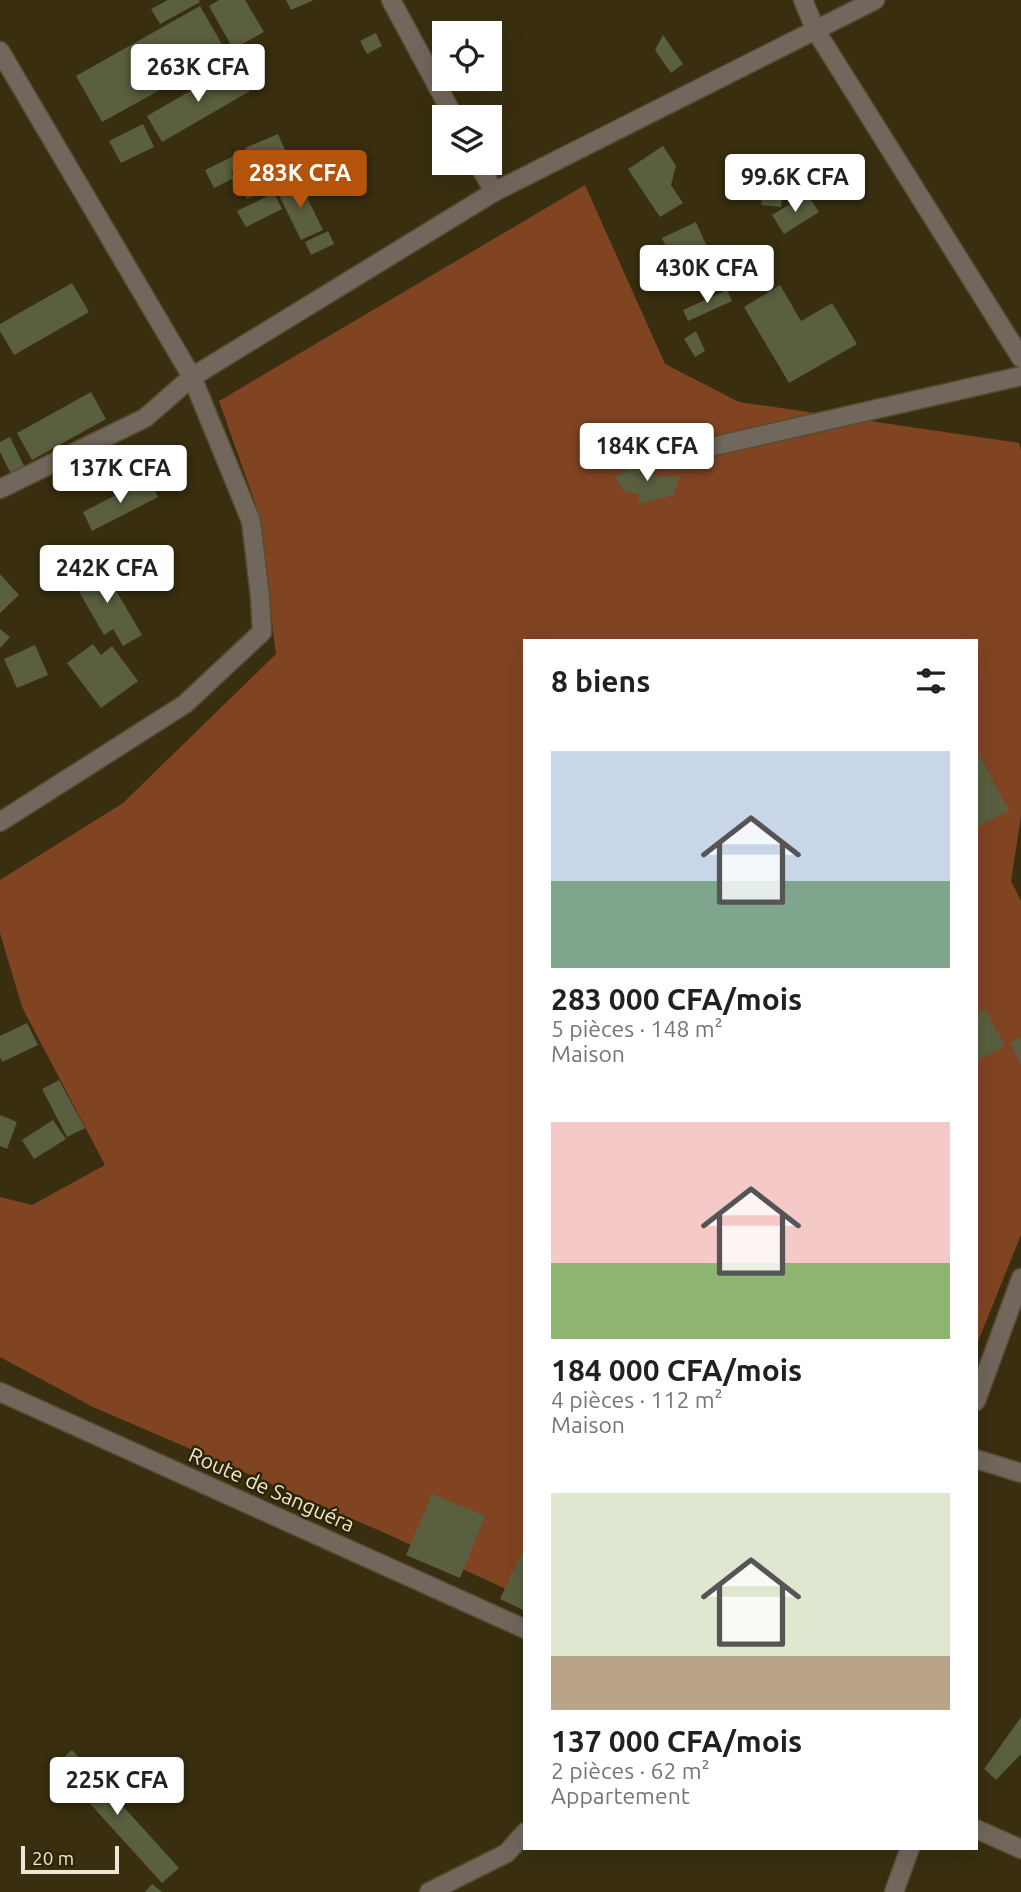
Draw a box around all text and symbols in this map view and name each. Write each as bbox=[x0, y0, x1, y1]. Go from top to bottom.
map controls bbox=[432, 21, 502, 175]
button: locate bbox=[432, 21, 502, 91]
pin: 263K CFA bbox=[126, 44, 270, 104]
text: 263K CFA bbox=[147, 54, 249, 79]
button: layers bbox=[432, 105, 502, 175]
pin: 283K CFA bbox=[228, 150, 372, 210]
pin: 99.6K CFA bbox=[715, 154, 875, 214]
text: 283K CFA bbox=[249, 160, 351, 185]
text: 99.6K CFA bbox=[741, 164, 849, 189]
pin: 430K CFA bbox=[635, 246, 779, 305]
text: 430K CFA bbox=[656, 255, 758, 280]
pin: 184K CFA bbox=[575, 424, 719, 483]
text: 184K CFA bbox=[596, 433, 698, 458]
pin: 137K CFA bbox=[48, 446, 192, 505]
text: 137K CFA bbox=[69, 455, 171, 480]
pin: 242K CFA bbox=[35, 546, 179, 605]
text: 242K CFA bbox=[56, 555, 158, 580]
icon: filters bbox=[912, 662, 950, 700]
text: 8 biens bbox=[551, 664, 650, 698]
icon: home bbox=[688, 797, 814, 923]
text: 283 000 CFA/mois bbox=[551, 982, 802, 1016]
text: 5 pièces · 148 m² bbox=[551, 1016, 723, 1041]
text: Maison bbox=[551, 1041, 625, 1066]
icon: home bbox=[688, 1168, 814, 1294]
text: 184 000 CFA/mois bbox=[551, 1353, 802, 1387]
text: 4 pièces · 112 m² bbox=[551, 1387, 723, 1412]
text: Maison bbox=[551, 1412, 625, 1437]
street label: Route de Sanguéra bbox=[185, 1442, 359, 1536]
icon: home bbox=[688, 1539, 814, 1665]
text: 137 000 CFA/mois bbox=[551, 1724, 802, 1758]
pin: 225K CFA bbox=[45, 1758, 189, 1817]
text: 2 pièces · 62 m² bbox=[551, 1758, 710, 1783]
text: 225K CFA bbox=[66, 1767, 168, 1792]
text: Appartement bbox=[551, 1783, 690, 1808]
scale bar bbox=[21, 1843, 119, 1875]
text: 20 m bbox=[32, 1847, 74, 1869]

